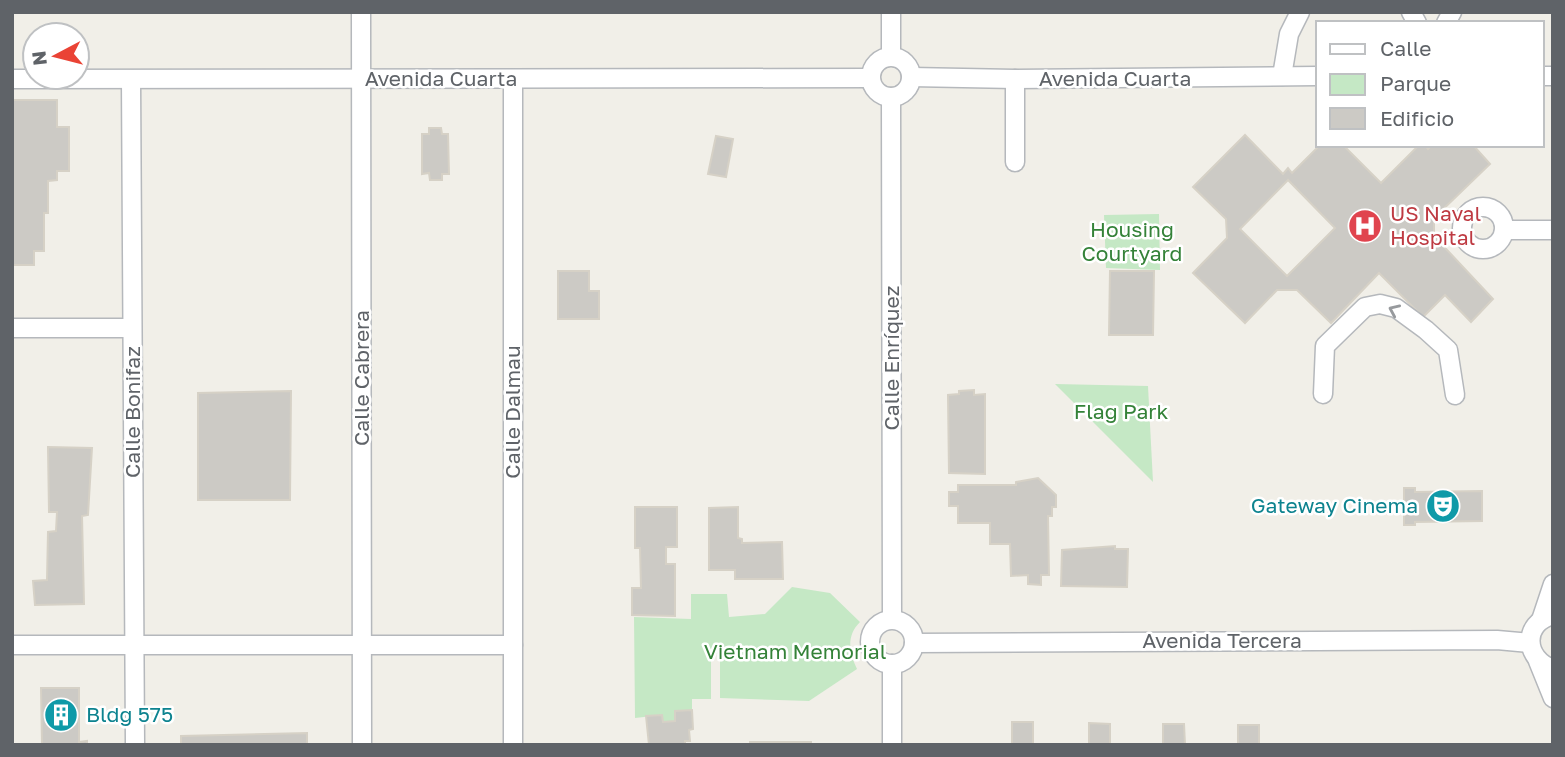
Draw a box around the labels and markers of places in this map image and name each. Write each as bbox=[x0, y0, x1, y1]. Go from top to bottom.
place label: US Naval Hospital bbox=[1390, 200, 1481, 250]
hospital icon: US Naval Hospital bbox=[1346, 207, 1384, 245]
theatre icon: Gateway Cinema bbox=[1424, 487, 1462, 525]
place label: Gateway Cinema bbox=[1251, 492, 1418, 518]
building icon: Bldg 575 bbox=[42, 696, 80, 734]
place label: Bldg 575 bbox=[86, 701, 173, 727]

